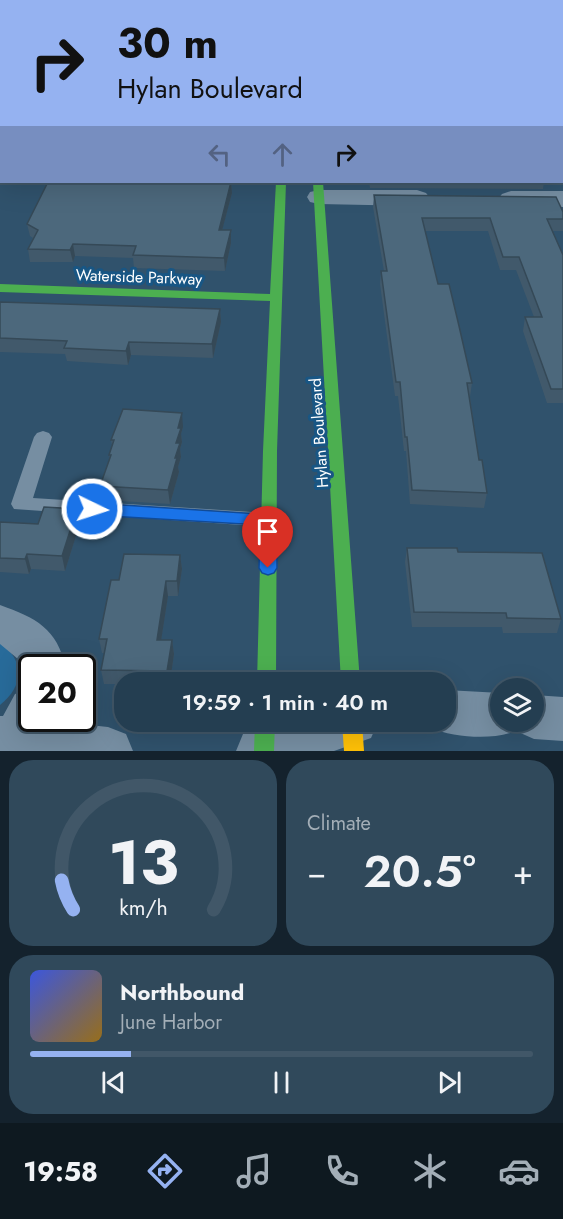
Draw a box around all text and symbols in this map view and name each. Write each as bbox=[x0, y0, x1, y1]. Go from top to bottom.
text: 30 m bbox=[117, 13, 218, 74]
icon: right bbox=[18, 24, 96, 102]
text: Hylan Boulevard bbox=[117, 69, 303, 108]
icon: left bbox=[203, 138, 236, 171]
icon: ahead bbox=[266, 138, 299, 171]
icon: right bbox=[329, 138, 362, 171]
street label: Waterside Parkway bbox=[75, 263, 204, 291]
street label: Hylan Boulevard bbox=[304, 377, 334, 489]
position arrow bbox=[60, 477, 124, 541]
pin bbox=[242, 506, 293, 568]
icon: arrive bbox=[251, 515, 284, 548]
speed limit sign: 20 bbox=[18, 654, 96, 732]
map controls bbox=[490, 678, 544, 732]
button: layers bbox=[490, 678, 544, 732]
text: 19:59 · 1 min · 40 m bbox=[182, 686, 388, 718]
text: Climate bbox=[307, 809, 371, 838]
text: 13 bbox=[108, 817, 178, 907]
text: 20.5° bbox=[363, 839, 476, 904]
text: − bbox=[307, 849, 326, 896]
text: + bbox=[513, 849, 533, 896]
text: km/h bbox=[119, 892, 167, 923]
text: Northbound bbox=[120, 976, 244, 1008]
text: June Harbor bbox=[120, 1008, 222, 1037]
icon: previous bbox=[97, 1066, 130, 1099]
icon: pause bbox=[265, 1066, 298, 1099]
icon: next bbox=[433, 1066, 466, 1099]
icon: directions bbox=[144, 1150, 186, 1192]
icon: music bbox=[233, 1150, 275, 1192]
icon: phone bbox=[321, 1150, 363, 1192]
icon: climate bbox=[409, 1150, 451, 1192]
icon: car bbox=[498, 1150, 540, 1192]
text: 19:58 bbox=[23, 1152, 98, 1191]

